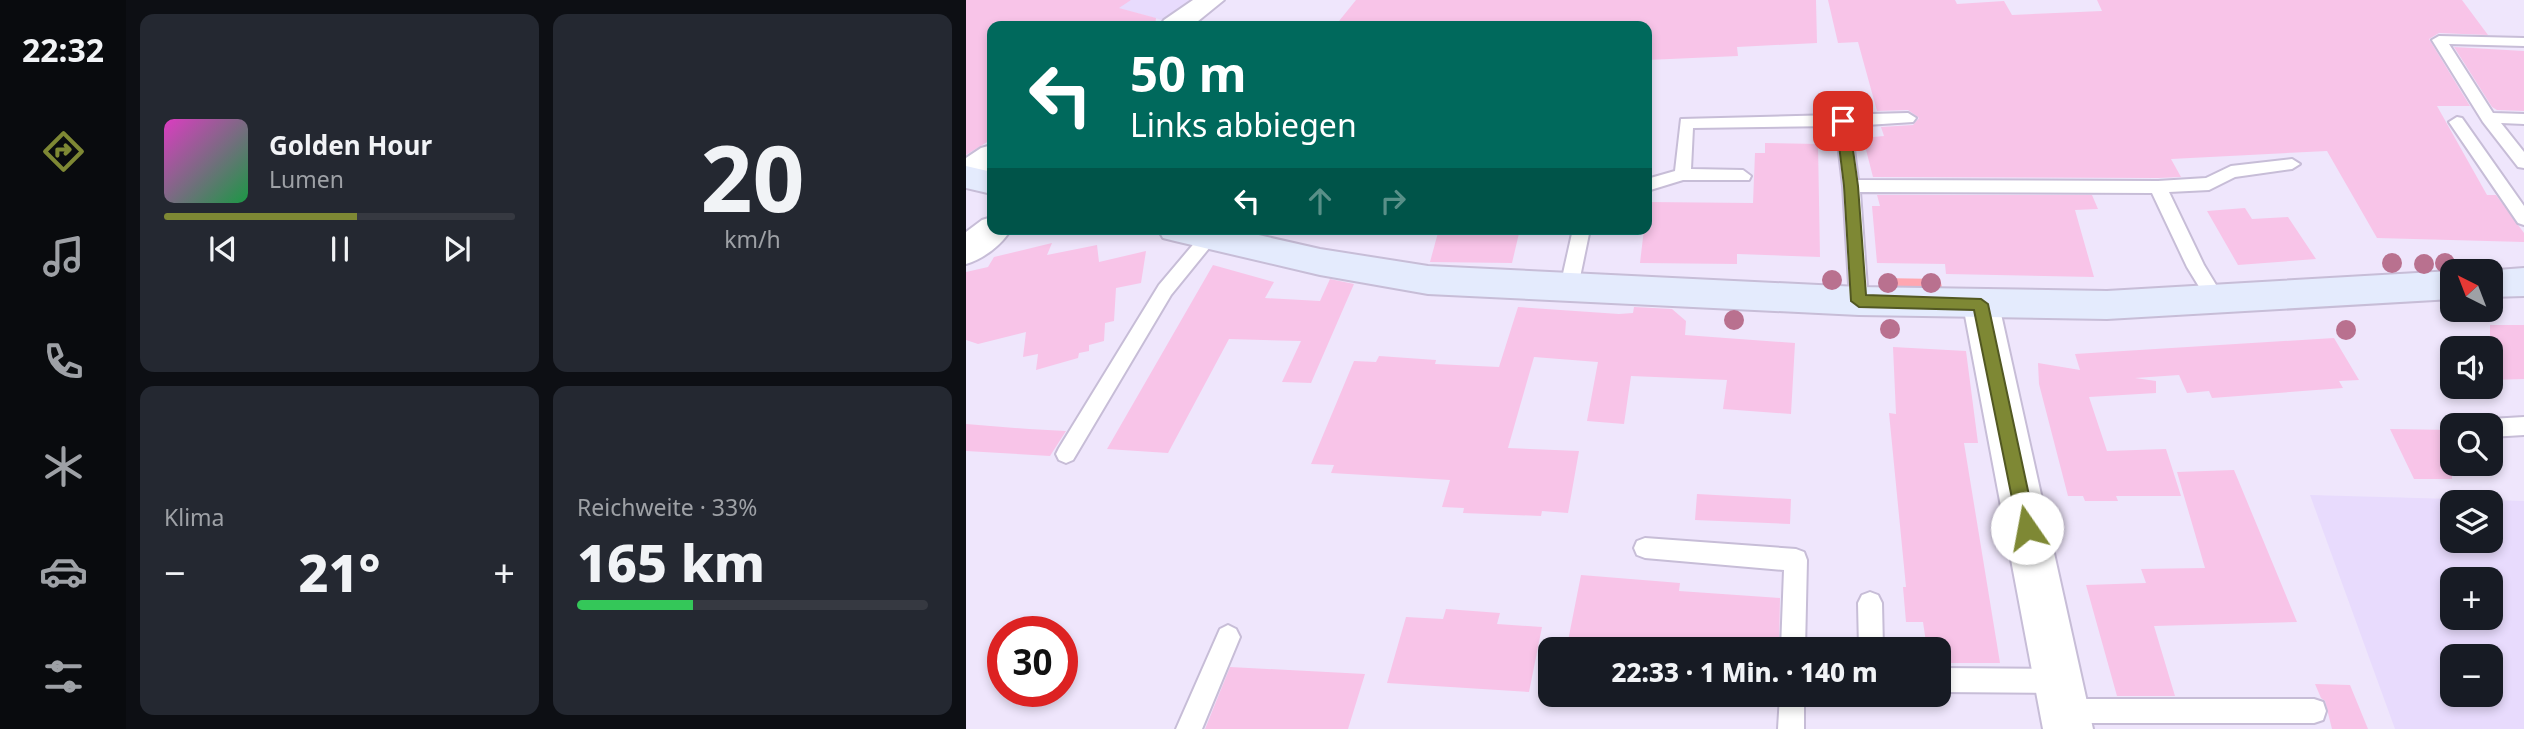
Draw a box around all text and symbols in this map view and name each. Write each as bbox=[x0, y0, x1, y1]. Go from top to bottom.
text: 22:32 bbox=[22, 28, 104, 71]
text: 50 m bbox=[1130, 40, 1247, 106]
icon: left bbox=[1015, 49, 1106, 140]
pin bbox=[1813, 91, 1873, 151]
icon: arrive bbox=[1824, 102, 1862, 140]
text: Links abbiegen bbox=[1130, 103, 1357, 146]
text: 20 bbox=[700, 115, 805, 239]
icon: directions bbox=[39, 127, 88, 176]
text: Golden Hour bbox=[269, 127, 432, 163]
text: Lumen bbox=[269, 163, 344, 195]
icon: left bbox=[1228, 182, 1266, 220]
icon: ahead bbox=[1301, 182, 1339, 220]
icon: right bbox=[1374, 182, 1412, 220]
text: km/h bbox=[724, 223, 781, 255]
icon: previous bbox=[204, 230, 242, 268]
icon: pause bbox=[321, 230, 359, 268]
icon: next bbox=[438, 230, 476, 268]
icon: music bbox=[39, 232, 88, 281]
north arrow bbox=[2440, 259, 2502, 322]
map controls bbox=[2440, 259, 2503, 707]
button: sound bbox=[2440, 336, 2503, 399]
icon: phone bbox=[39, 337, 88, 386]
button: search bbox=[2440, 413, 2503, 476]
icon: climate bbox=[39, 442, 88, 491]
button: layers bbox=[2440, 490, 2503, 553]
text: Reichweite · 33% bbox=[577, 491, 757, 523]
position arrow bbox=[1990, 491, 2064, 565]
text: Klima bbox=[164, 501, 225, 533]
text: 165 km bbox=[577, 526, 765, 597]
text: 21° bbox=[298, 536, 381, 607]
text: − bbox=[164, 546, 186, 598]
text: + bbox=[493, 546, 515, 598]
icon: car bbox=[39, 547, 88, 596]
button: + bbox=[2440, 567, 2503, 630]
speed limit sign: 30 bbox=[987, 616, 1078, 707]
button: − bbox=[2440, 644, 2503, 707]
icon: filters bbox=[39, 652, 88, 701]
text: 22:33 · 1 Min. · 140 m bbox=[1611, 654, 1878, 690]

